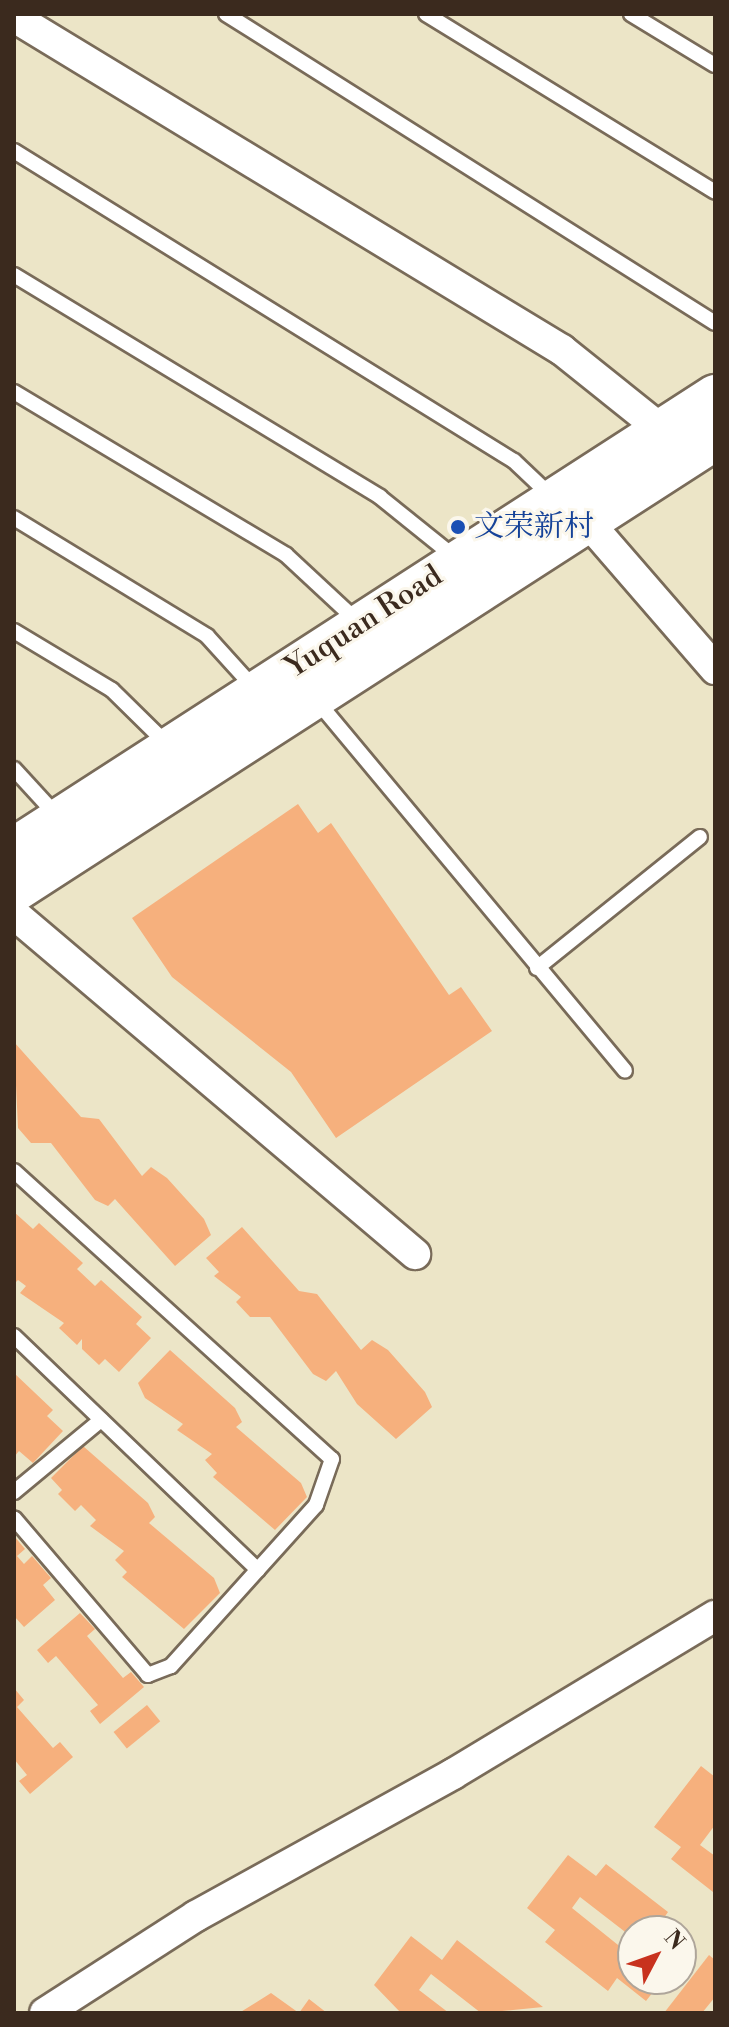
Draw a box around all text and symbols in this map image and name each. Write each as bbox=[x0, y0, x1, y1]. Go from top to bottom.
place label: 文荣新村 bbox=[474, 509, 594, 545]
marker: 文荣新村 bbox=[449, 518, 467, 536]
street label: Yuquan Road bbox=[279, 558, 449, 686]
north arrow bbox=[617, 1915, 697, 1995]
text: N bbox=[658, 1925, 690, 1956]

